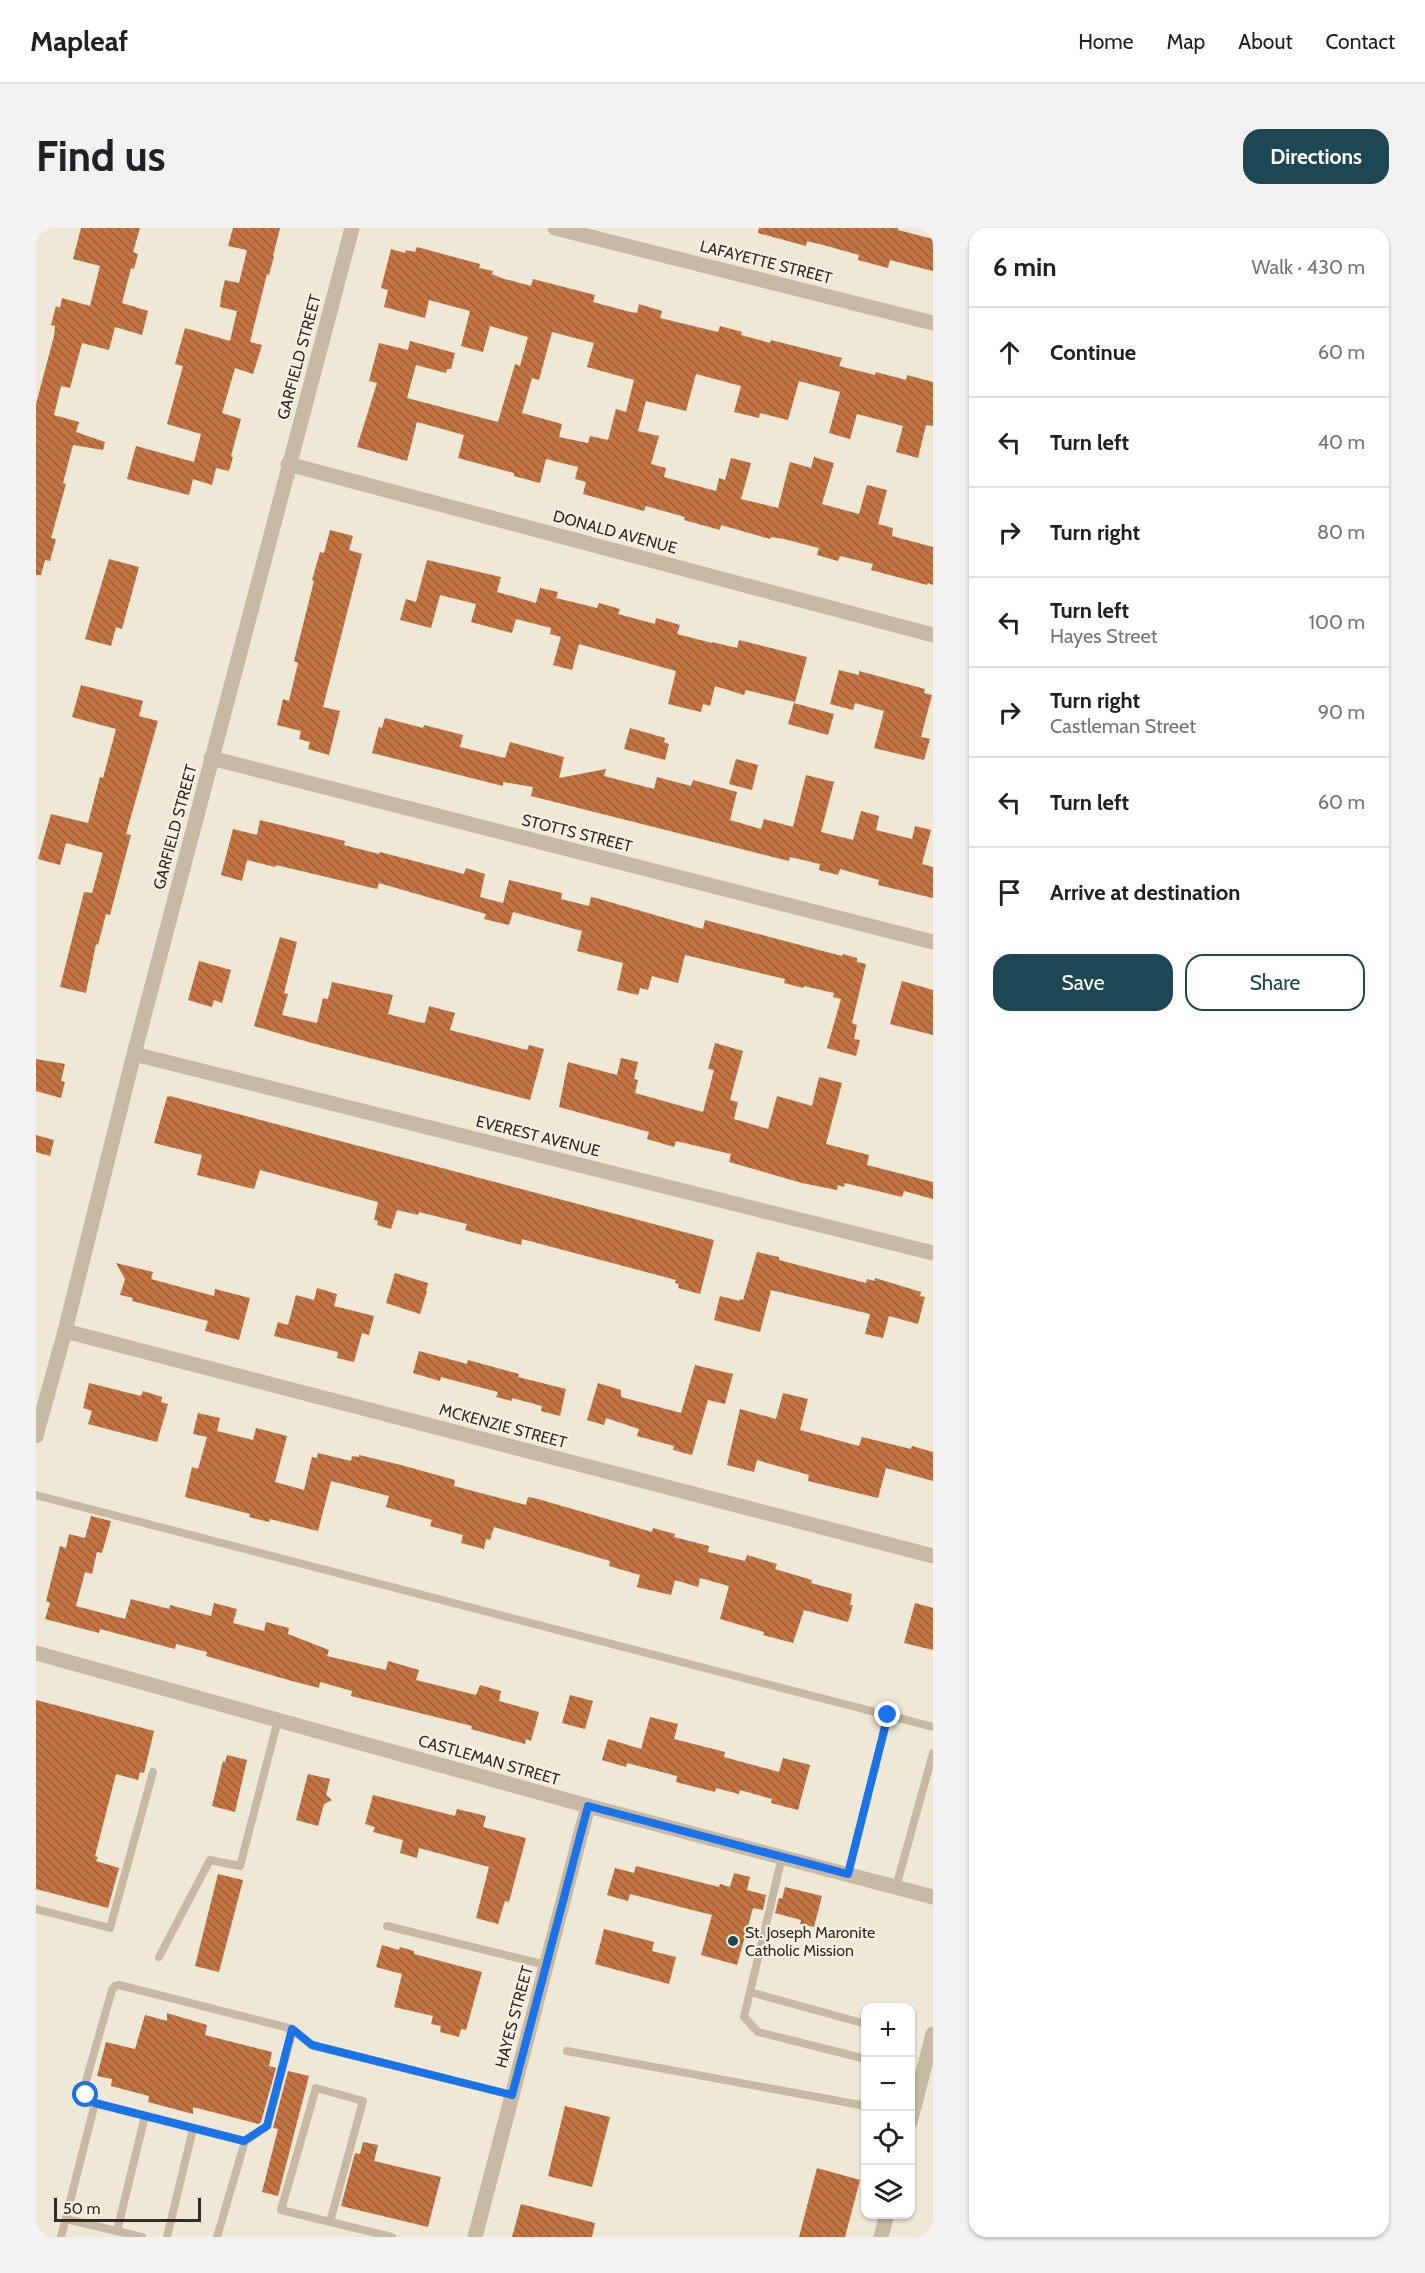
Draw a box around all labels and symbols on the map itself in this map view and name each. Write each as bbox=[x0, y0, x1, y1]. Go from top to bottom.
street label: LAFAYETTE STREET bbox=[698, 236, 834, 288]
street label: GARFIELD STREET bbox=[273, 292, 325, 422]
street label: DONALD AVENUE bbox=[551, 506, 679, 558]
street label: GARFIELD STREET bbox=[149, 762, 201, 892]
street label: STOTTS STREET bbox=[520, 810, 635, 856]
street label: EVEREST AVENUE bbox=[474, 1111, 602, 1161]
street label: MCKENZIE STREET bbox=[437, 1400, 569, 1452]
route end bbox=[874, 1701, 900, 1727]
street label: CASTLEMAN STREET bbox=[416, 1731, 562, 1789]
place label: St. Joseph Maronite Catholic Mission bbox=[745, 1923, 875, 1960]
marker: St. Joseph Maronite Catholic Mission bbox=[726, 1934, 740, 1948]
street label: HAYES STREET bbox=[491, 1963, 537, 2070]
route start bbox=[72, 2081, 98, 2107]
scale bar bbox=[54, 2195, 201, 2222]

